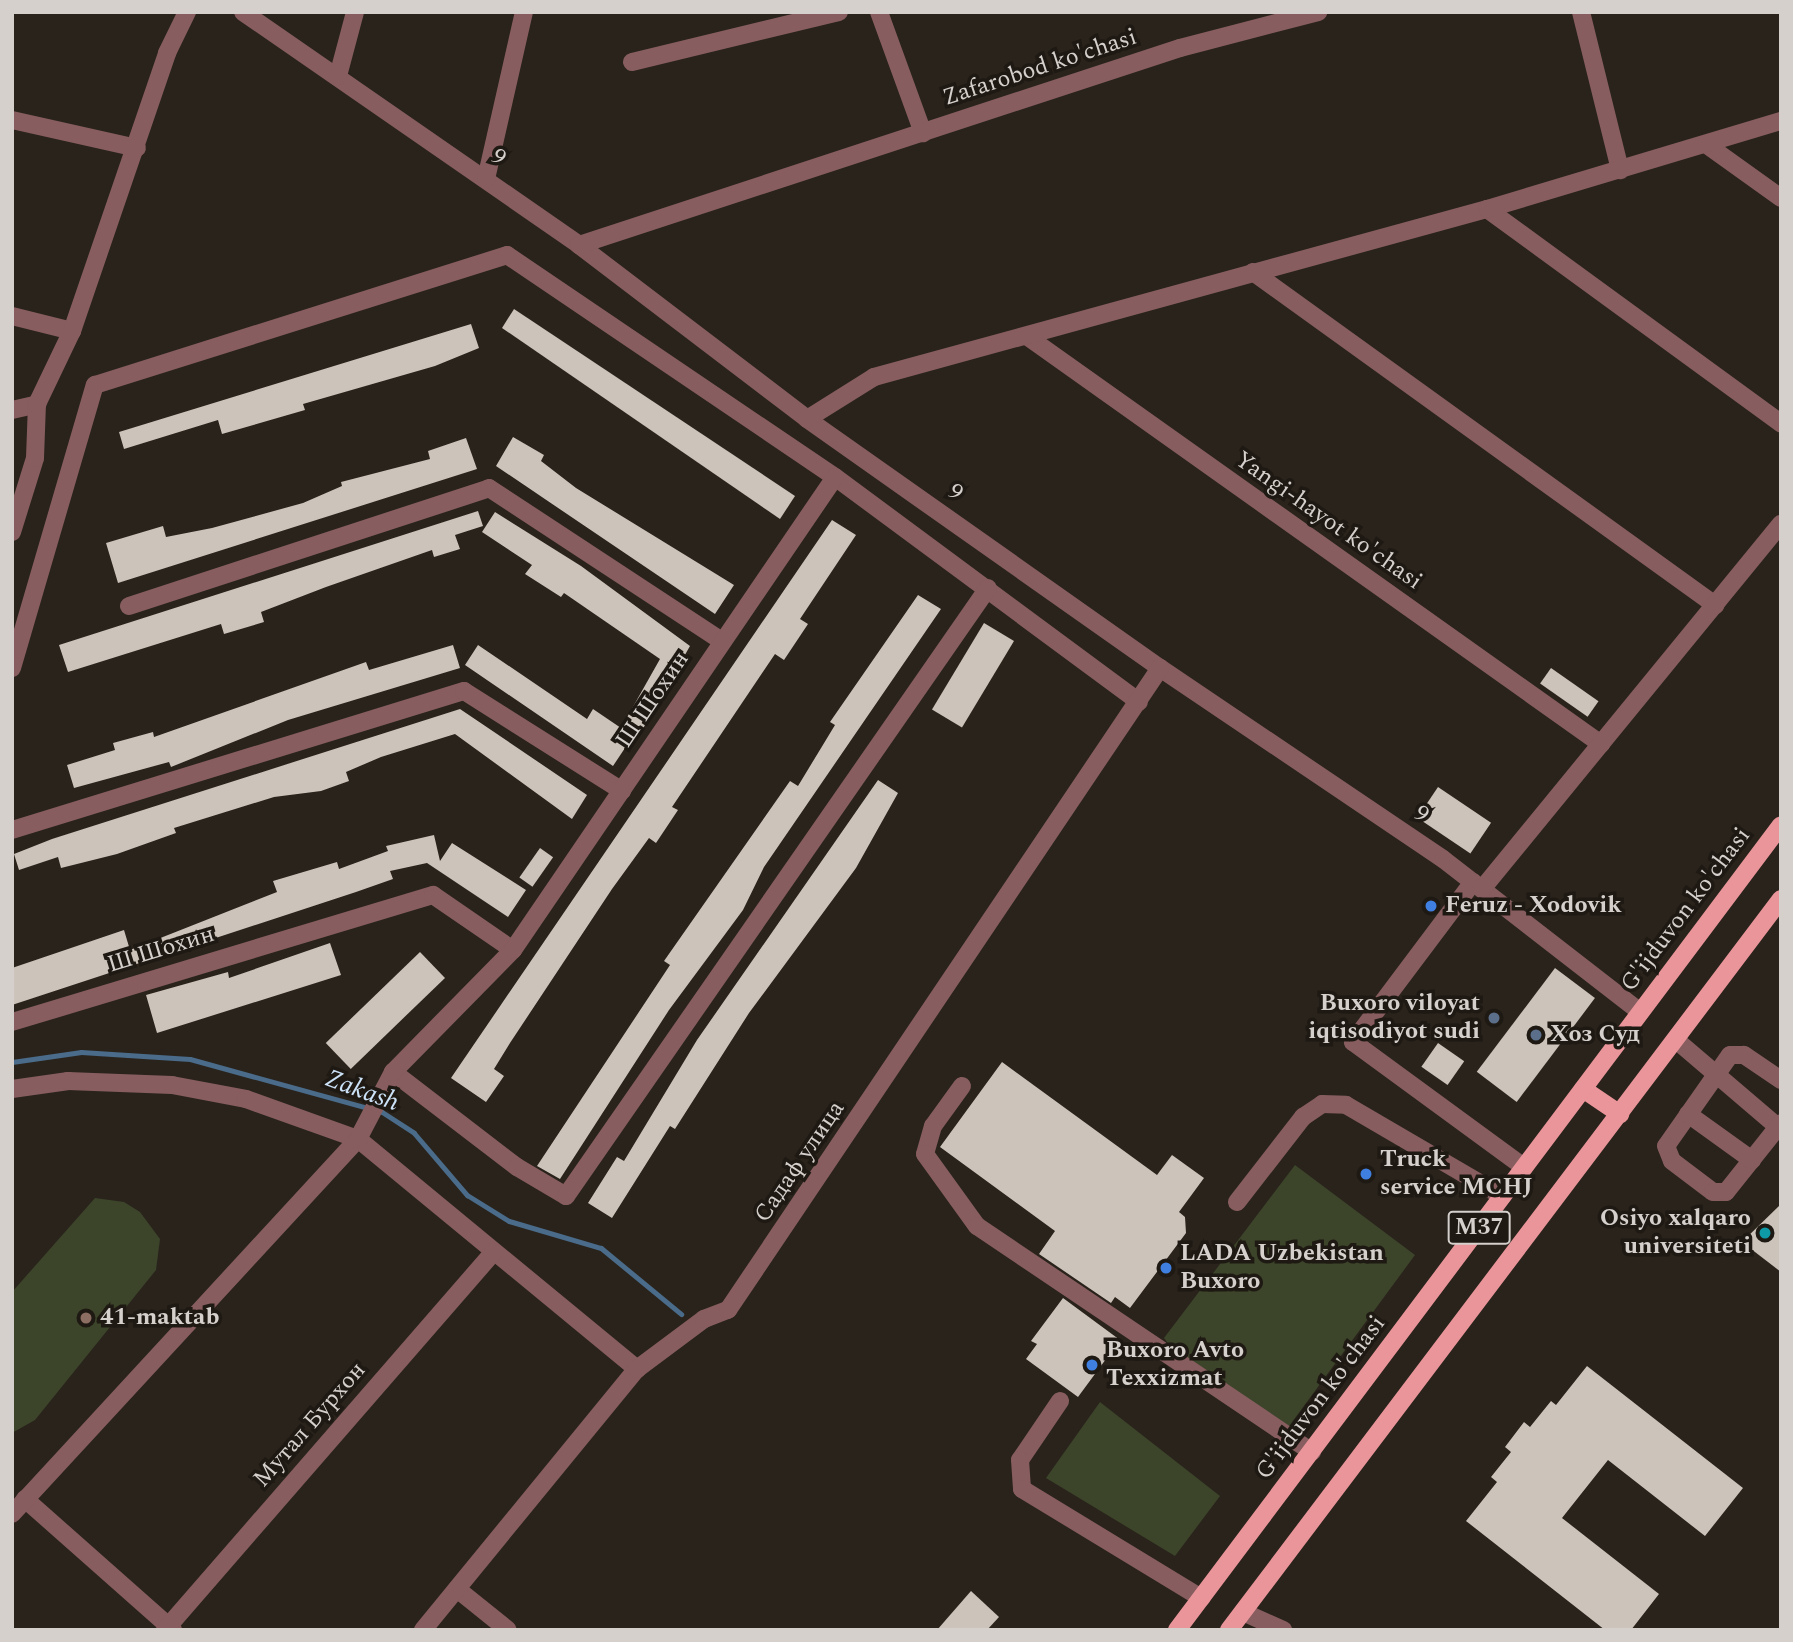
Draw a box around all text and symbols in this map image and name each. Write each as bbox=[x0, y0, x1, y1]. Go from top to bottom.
street label: Zafarobod ko'chasi bbox=[939, 23, 1141, 113]
street label: 9 bbox=[485, 143, 511, 173]
street label: Yangi-hayot ko'chasi bbox=[1229, 446, 1427, 596]
street label: 9 bbox=[942, 478, 968, 508]
street label: Ш Шохин bbox=[610, 646, 696, 754]
street label: 9 bbox=[1408, 800, 1434, 830]
street label: G'ijduvon ko'chasi bbox=[1615, 822, 1757, 998]
place label: Feruz - Xodovik bbox=[1445, 892, 1622, 920]
marker: Feruz - Xodovik bbox=[1423, 898, 1439, 914]
street label: Ш Шохин bbox=[104, 920, 218, 980]
place label: Buxoro viloyat iqtisodiyot sudi bbox=[1308, 990, 1480, 1046]
marker: Buxoro viloyat iqtisodiyot sudi bbox=[1486, 1010, 1502, 1026]
place label: Хоз Суд bbox=[1550, 1021, 1640, 1049]
marker: Хоз Суд bbox=[1528, 1027, 1544, 1043]
water label: Zakash bbox=[321, 1063, 403, 1119]
street label: Садаф улица bbox=[749, 1096, 851, 1228]
place label: Truck service MCHJ bbox=[1380, 1146, 1533, 1202]
marker: Truck service MCHJ bbox=[1358, 1166, 1374, 1182]
place label: Osiyo xalqaro universiteti bbox=[1600, 1205, 1751, 1261]
road number: M37 bbox=[1448, 1208, 1510, 1247]
marker: Osiyo xalqaro universiteti bbox=[1757, 1225, 1773, 1241]
place label: LADA Uzbekistan Buxoro bbox=[1180, 1240, 1384, 1296]
marker: LADA Uzbekistan Buxoro bbox=[1158, 1260, 1174, 1276]
place label: 41-maktab bbox=[100, 1304, 219, 1332]
marker: 41-maktab bbox=[78, 1310, 94, 1326]
street label: G'ijduvon ko'chasi bbox=[1250, 1310, 1392, 1486]
place label: Buxoro Avto Texxizmat bbox=[1106, 1337, 1244, 1393]
street label: Мутал Бурхон bbox=[248, 1356, 372, 1494]
marker: Buxoro Avto Texxizmat bbox=[1084, 1357, 1100, 1373]

